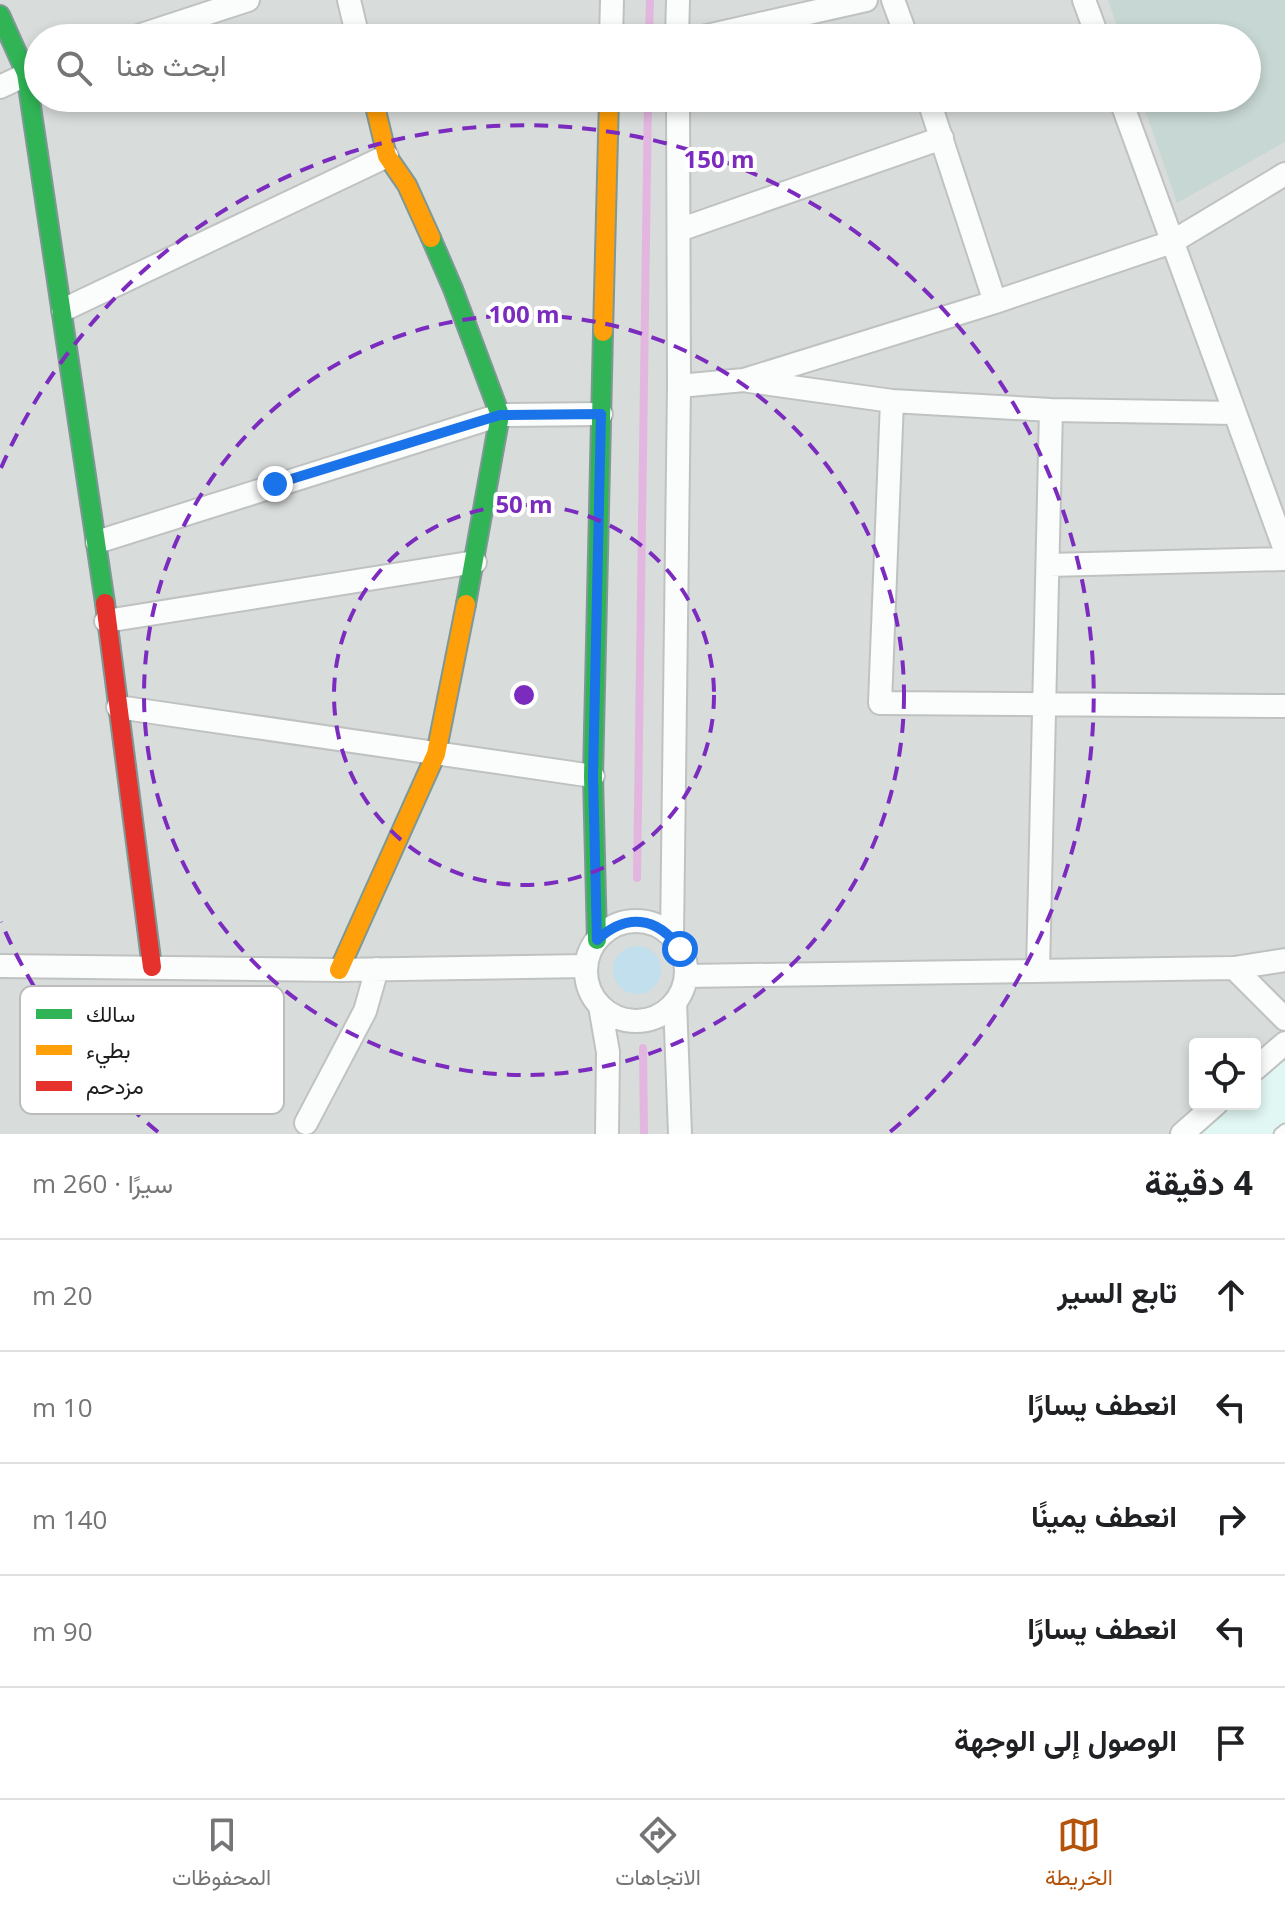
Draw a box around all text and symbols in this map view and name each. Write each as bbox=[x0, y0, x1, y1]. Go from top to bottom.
search box bbox=[24, 24, 1261, 112]
text: ابحث هنا bbox=[116, 44, 227, 85]
icon: search bbox=[52, 46, 96, 90]
text: 150 m bbox=[684, 142, 754, 175]
text: 100 m bbox=[489, 297, 559, 330]
route end bbox=[257, 466, 293, 502]
text: 50 m bbox=[495, 487, 553, 520]
centre of rings bbox=[510, 681, 538, 709]
route start bbox=[662, 931, 698, 967]
legend bbox=[20, 986, 284, 1114]
text: سالك bbox=[86, 998, 135, 1028]
text: بطيء bbox=[86, 1034, 131, 1069]
map controls bbox=[1189, 1038, 1261, 1110]
button: locate bbox=[1189, 1038, 1261, 1110]
text: مزدحم bbox=[86, 1070, 144, 1101]
text: 4 دقيقة bbox=[1145, 1159, 1253, 1205]
text: سيرًا · 260 m bbox=[32, 1165, 173, 1201]
text: تابع السير bbox=[1057, 1271, 1177, 1312]
icon: ahead bbox=[1209, 1273, 1253, 1317]
text: 20 m bbox=[32, 1277, 93, 1313]
text: انعطف يسارًا bbox=[1027, 1383, 1177, 1424]
icon: left bbox=[1209, 1385, 1253, 1429]
text: 10 m bbox=[32, 1389, 93, 1425]
text: انعطف يمينًا bbox=[1031, 1495, 1177, 1536]
icon: right bbox=[1209, 1497, 1253, 1541]
text: 140 m bbox=[32, 1501, 107, 1537]
text: انعطف يسارًا bbox=[1027, 1607, 1177, 1648]
icon: left bbox=[1209, 1609, 1253, 1653]
text: 90 m bbox=[32, 1613, 93, 1649]
text: الوصول إلى الوجهة bbox=[954, 1719, 1177, 1760]
icon: arrive bbox=[1209, 1721, 1253, 1765]
tab: المحفوظات bbox=[172, 1813, 271, 1897]
tab: الاتجاهات bbox=[615, 1813, 701, 1897]
tab: الخريطة bbox=[1045, 1813, 1113, 1897]

